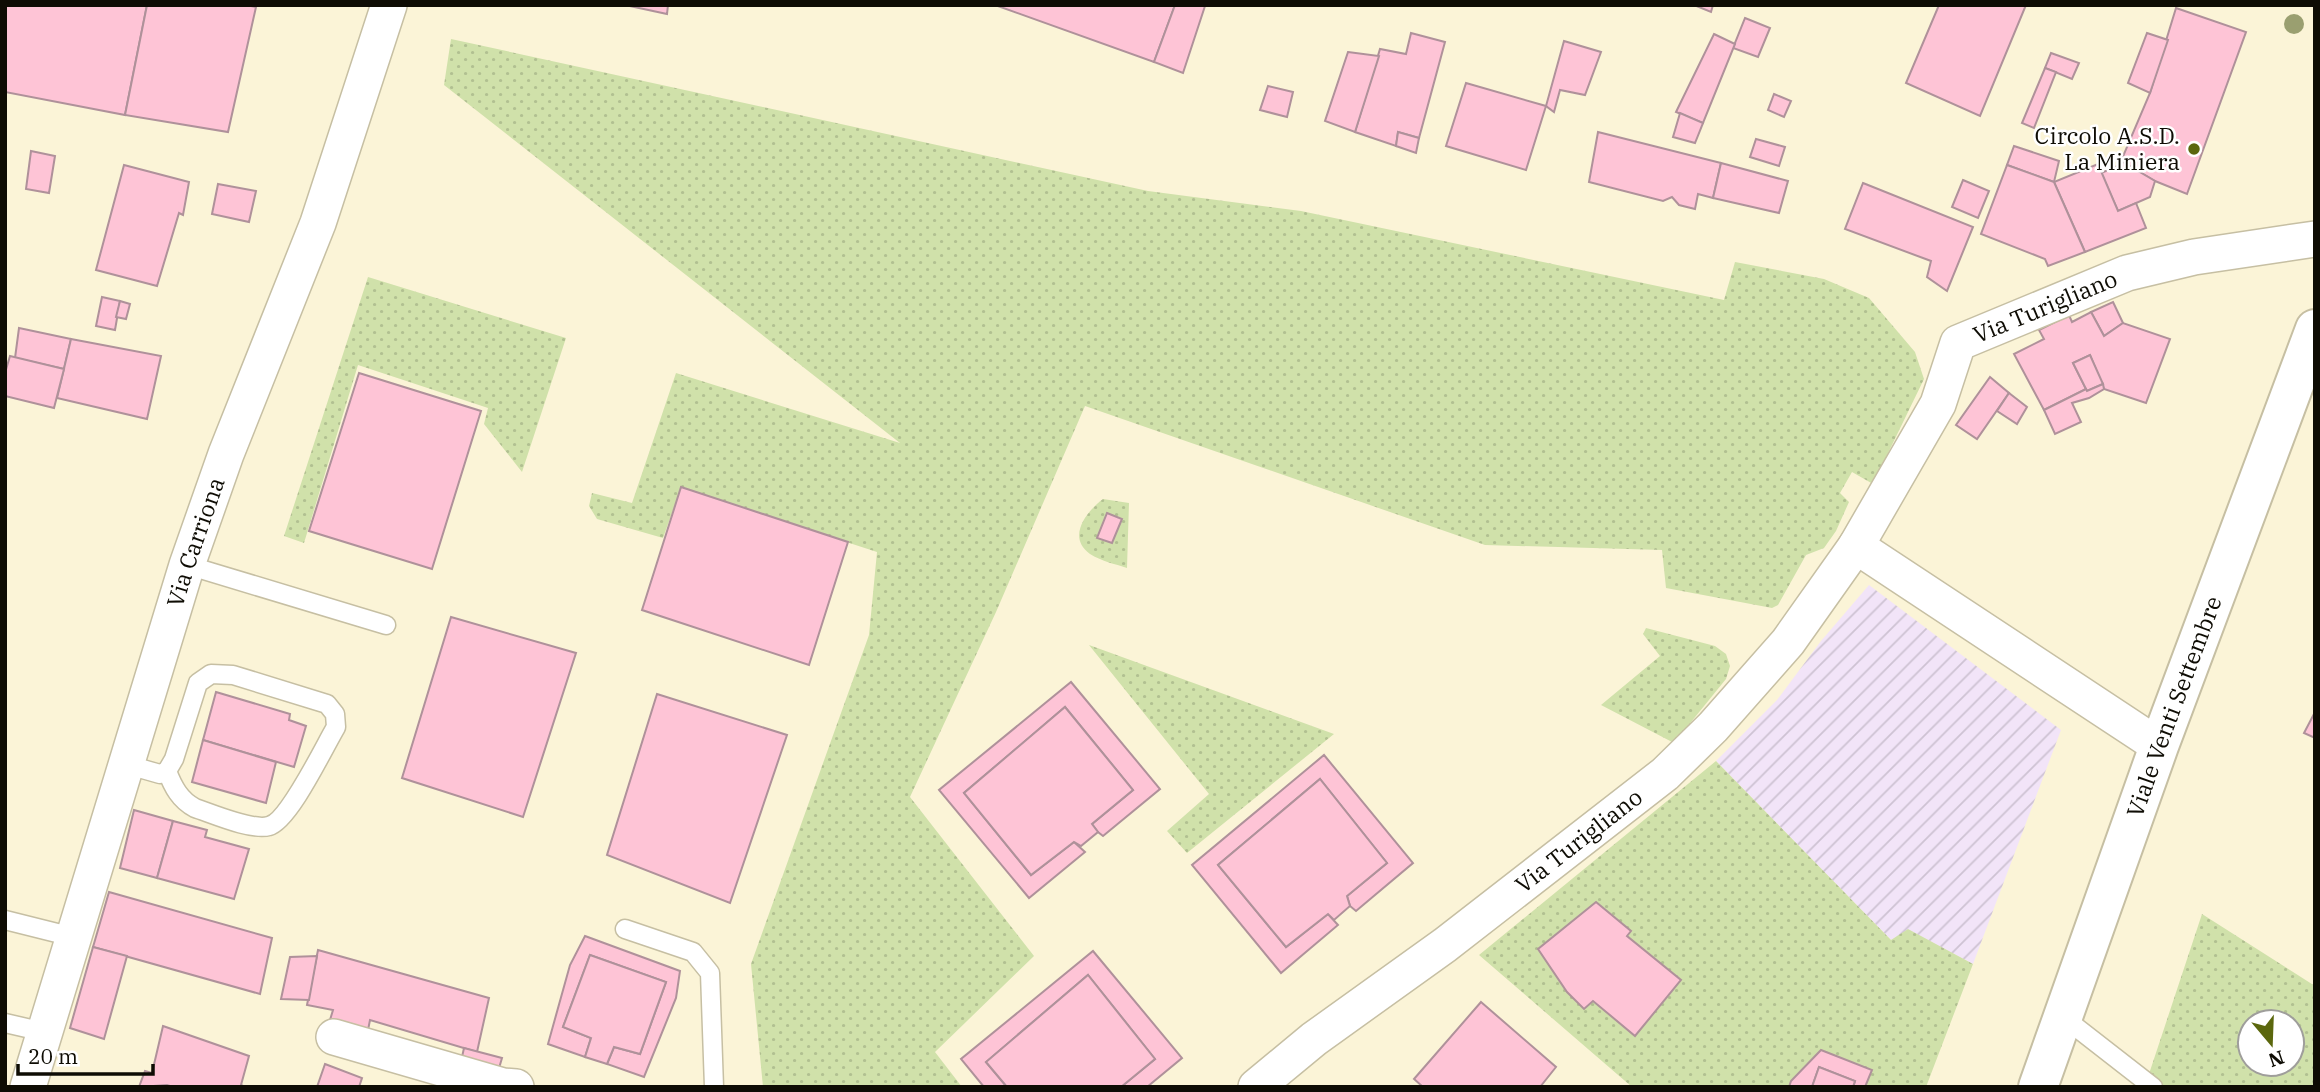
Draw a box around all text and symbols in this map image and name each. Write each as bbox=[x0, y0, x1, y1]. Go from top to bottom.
place label: Circolo A.S.D. La Miniera bbox=[2034, 120, 2180, 176]
marker: Circolo A.S.D. La Miniera bbox=[2186, 141, 2202, 157]
street label: Via Turigliano bbox=[1968, 263, 2121, 349]
street label: Via Carriona bbox=[159, 473, 231, 610]
street label: Viale Venti Settembre bbox=[2119, 592, 2228, 821]
street label: Via Turigliano bbox=[1509, 781, 1648, 899]
north arrow bbox=[2236, 1008, 2306, 1078]
scale bar bbox=[18, 1032, 152, 1076]
text: 20 m bbox=[28, 1042, 78, 1070]
text: N bbox=[2266, 1045, 2288, 1073]

